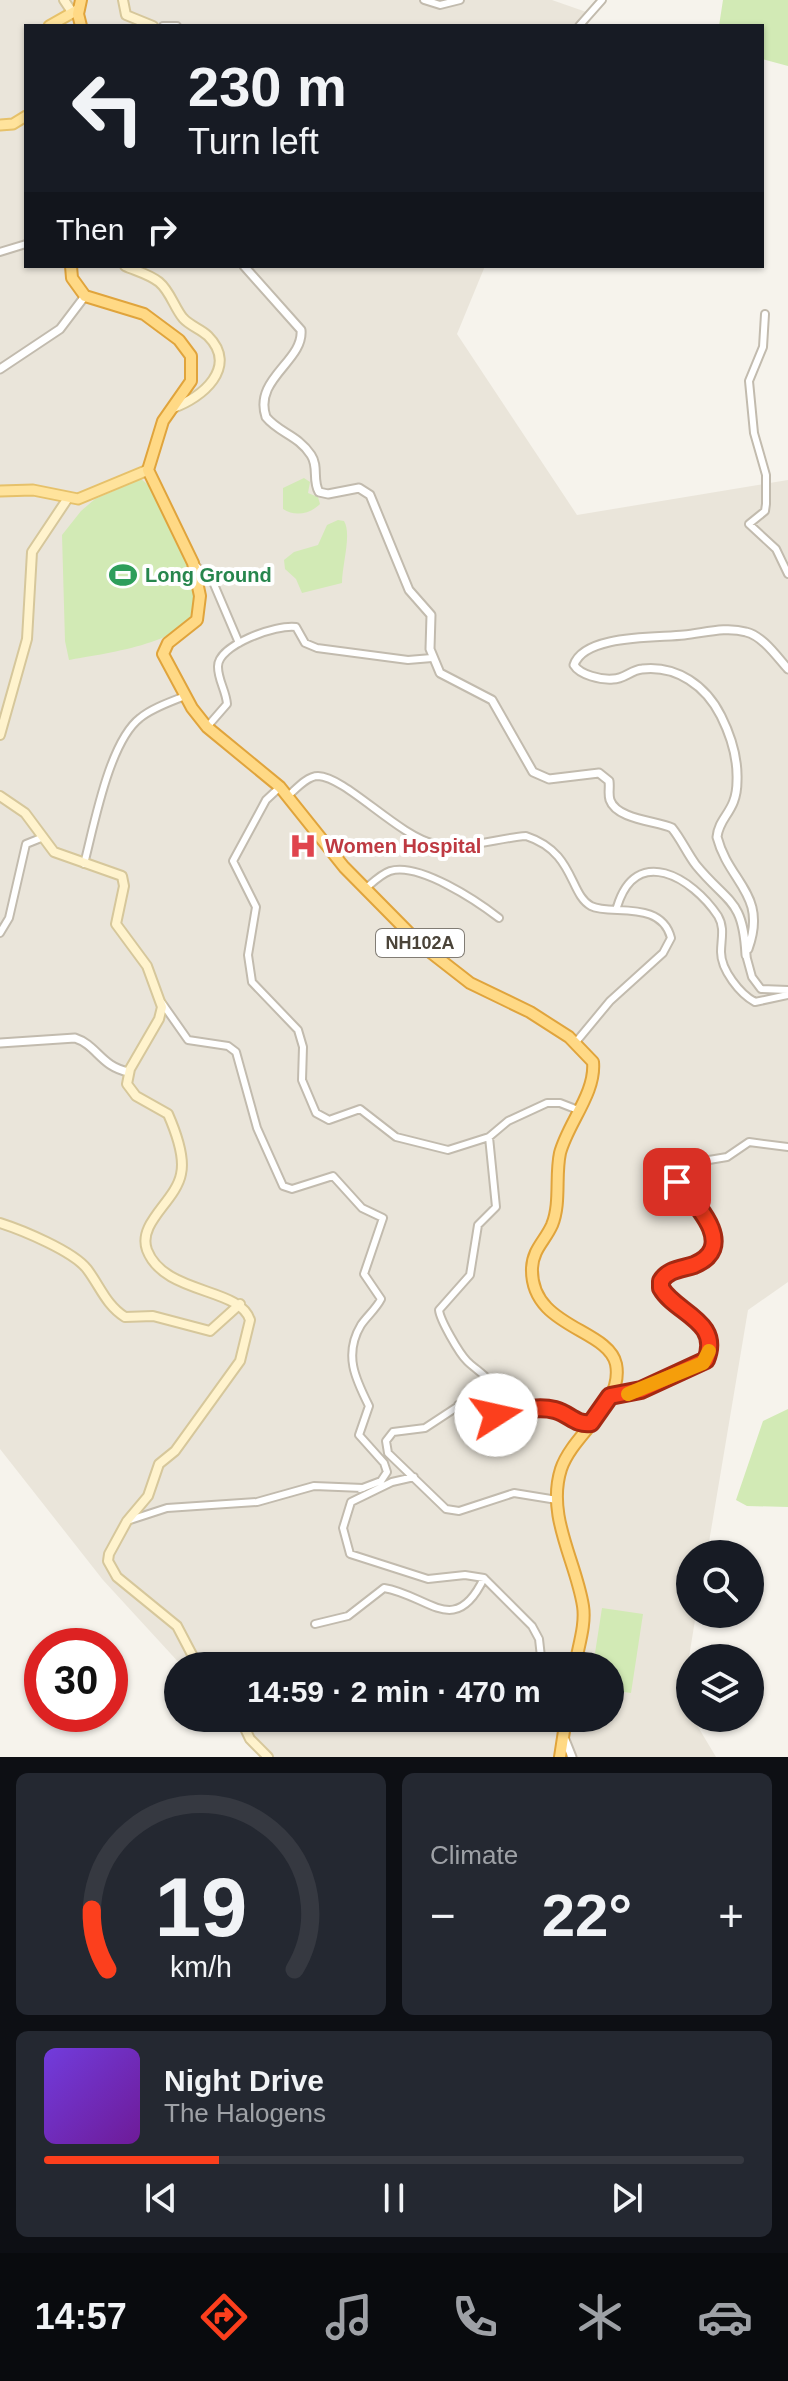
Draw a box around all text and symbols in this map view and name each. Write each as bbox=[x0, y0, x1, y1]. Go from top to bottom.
text: 230 m bbox=[188, 55, 347, 118]
icon: left bbox=[56, 56, 160, 160]
text: Turn left bbox=[188, 121, 319, 162]
icon: right bbox=[140, 208, 184, 252]
text: Then bbox=[56, 213, 124, 246]
sports icon: Long Ground bbox=[108, 560, 138, 590]
place label: Long Ground bbox=[145, 564, 272, 586]
hospital icon: Women Hospital bbox=[288, 831, 318, 861]
place label: Women Hospital bbox=[325, 835, 481, 857]
road number: NH102A bbox=[376, 929, 464, 957]
pin bbox=[643, 1148, 711, 1216]
icon: arrive bbox=[655, 1160, 699, 1204]
position arrow bbox=[454, 1373, 538, 1457]
map controls bbox=[676, 1540, 764, 1732]
button: search bbox=[676, 1540, 764, 1628]
speed limit sign: 30 bbox=[24, 1628, 128, 1732]
button: layers bbox=[676, 1644, 764, 1732]
text: 14:59 · 2 min · 470 m bbox=[247, 1675, 541, 1708]
text: Climate bbox=[430, 1840, 518, 1870]
text: 19 bbox=[155, 1861, 247, 1954]
text: 22° bbox=[542, 1882, 632, 1949]
text: − bbox=[430, 1891, 456, 1940]
text: + bbox=[718, 1891, 744, 1940]
text: km/h bbox=[170, 1951, 232, 1983]
text: Night Drive bbox=[164, 2064, 324, 2097]
text: The Halogens bbox=[164, 2098, 326, 2128]
icon: previous bbox=[139, 2176, 183, 2220]
icon: pause bbox=[372, 2176, 416, 2220]
icon: next bbox=[605, 2176, 649, 2220]
icon: directions bbox=[196, 2289, 252, 2345]
icon: music bbox=[321, 2289, 377, 2345]
icon: phone bbox=[447, 2289, 503, 2345]
icon: climate bbox=[572, 2289, 628, 2345]
icon: car bbox=[697, 2289, 753, 2345]
text: 14:57 bbox=[35, 2296, 127, 2337]

